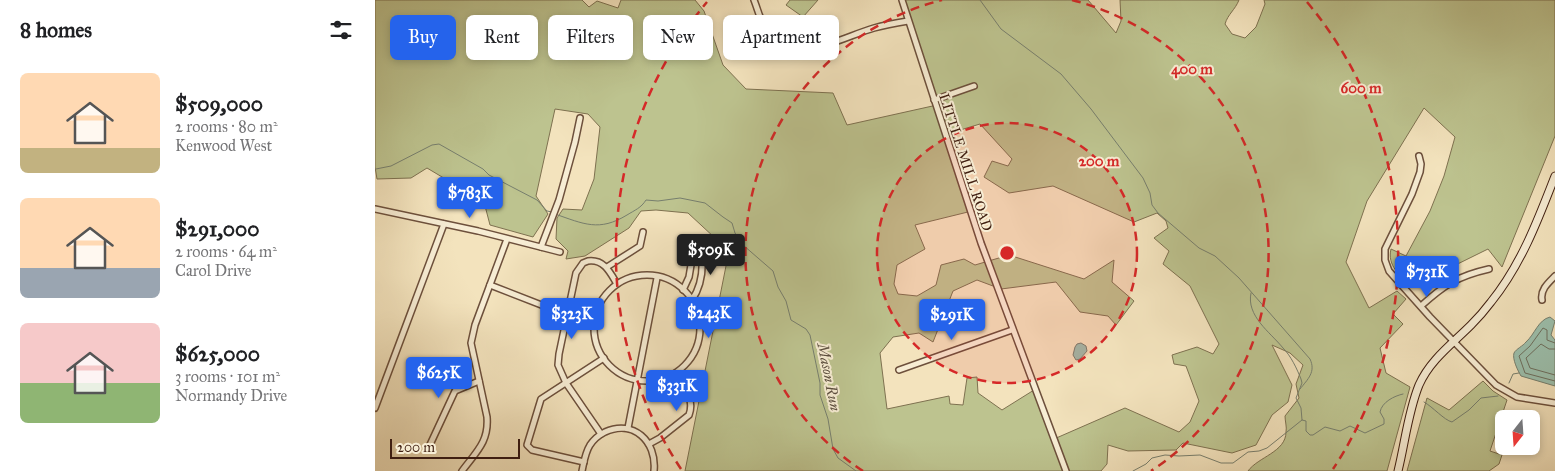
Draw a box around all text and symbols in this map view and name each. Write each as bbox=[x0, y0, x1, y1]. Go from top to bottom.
chip: Buy bbox=[390, 15, 456, 60]
chip: Rent bbox=[466, 15, 538, 60]
chip: Filters bbox=[548, 15, 633, 60]
chip: New bbox=[643, 15, 713, 60]
chip: Apartment bbox=[723, 15, 839, 60]
icon: filters bbox=[327, 16, 355, 44]
text: 8 homes bbox=[20, 17, 92, 43]
text: 400 m bbox=[1171, 60, 1213, 79]
text: 600 m bbox=[1341, 79, 1382, 97]
text: $509,000 bbox=[175, 91, 263, 117]
street label: LITTLE MILL ROAD bbox=[935, 91, 996, 233]
icon: home bbox=[60, 93, 120, 153]
text: 2 rooms · 80 m² bbox=[175, 117, 278, 136]
text: Kenwood West bbox=[175, 136, 272, 155]
text: 200 m bbox=[1079, 152, 1120, 170]
pin: $783K bbox=[435, 176, 505, 219]
text: $783K bbox=[448, 183, 492, 202]
text: $291,000 bbox=[175, 216, 259, 242]
icon: home bbox=[60, 218, 120, 278]
pin: $509K bbox=[676, 234, 746, 276]
text: $509K bbox=[688, 240, 734, 259]
text: 2 rooms · 64 m² bbox=[175, 242, 277, 261]
centre of rings bbox=[998, 244, 1016, 262]
pin: $731K bbox=[1392, 256, 1462, 298]
text: Carol Drive bbox=[175, 261, 251, 280]
text: $731K bbox=[1406, 262, 1448, 281]
pin: $243K bbox=[674, 296, 744, 339]
pin: $323K bbox=[537, 298, 607, 340]
pin: $291K bbox=[917, 298, 987, 341]
text: $243K bbox=[687, 303, 731, 322]
text: $323K bbox=[551, 304, 593, 323]
text: $291K bbox=[930, 305, 974, 324]
water label: Mason Run bbox=[813, 340, 844, 413]
text: $625,000 bbox=[175, 341, 260, 367]
icon: home bbox=[60, 343, 120, 403]
pin: $625K bbox=[404, 356, 474, 399]
text: $625K bbox=[417, 363, 461, 382]
text: 3 rooms · 101 m² bbox=[175, 367, 280, 386]
pin: $331K bbox=[642, 370, 712, 412]
text: $331K bbox=[657, 376, 697, 395]
text: Normandy Drive bbox=[175, 386, 287, 405]
north arrow bbox=[1495, 410, 1540, 455]
map controls bbox=[1495, 410, 1540, 455]
scale bar bbox=[390, 436, 520, 459]
text: 200 m bbox=[397, 439, 435, 456]

